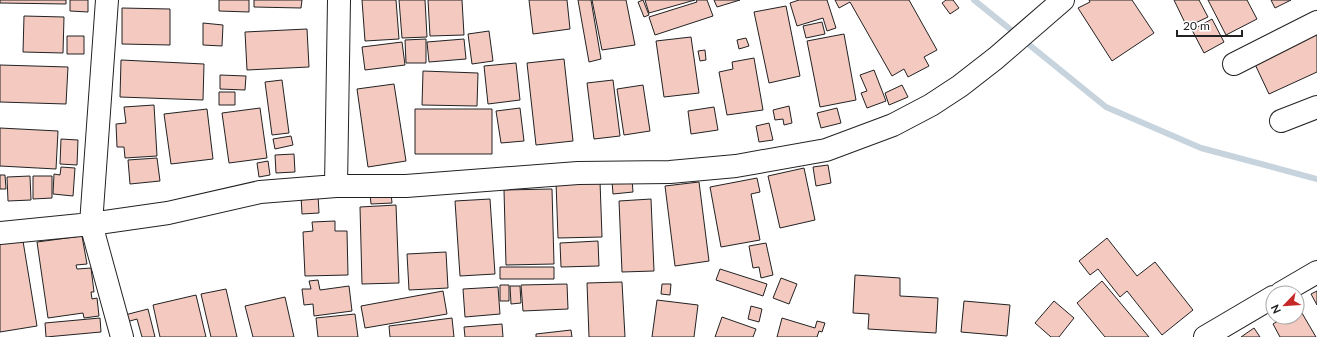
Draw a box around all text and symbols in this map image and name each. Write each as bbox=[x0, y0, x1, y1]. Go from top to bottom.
scale bar bbox=[1177, 12, 1242, 38]
text: 20 m bbox=[1183, 18, 1210, 33]
north arrow bbox=[1265, 285, 1305, 325]
text: N bbox=[1268, 303, 1283, 316]

